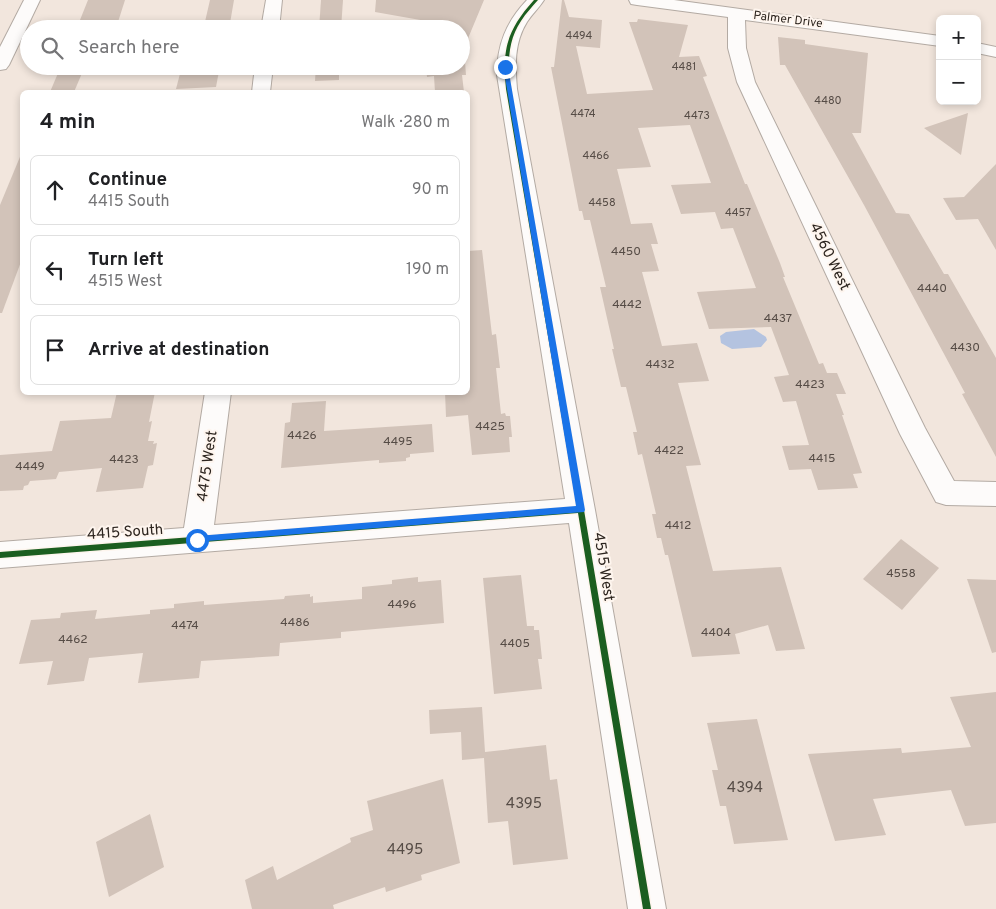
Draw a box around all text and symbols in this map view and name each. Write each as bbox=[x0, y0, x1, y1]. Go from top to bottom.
street label: Palmer Drive bbox=[752, 8, 824, 32]
map controls bbox=[936, 15, 981, 105]
button: + bbox=[936, 15, 981, 60]
search box bbox=[20, 20, 470, 75]
house number: 4494 bbox=[566, 29, 593, 43]
icon: search bbox=[38, 34, 66, 62]
text: Search here bbox=[78, 36, 180, 60]
route end bbox=[494, 56, 517, 79]
house number: 4481 bbox=[672, 60, 696, 74]
button: − bbox=[936, 60, 981, 105]
house number: 4480 bbox=[814, 94, 842, 108]
house number: 4474 bbox=[570, 107, 596, 121]
text: 4 min bbox=[40, 109, 96, 136]
house number: 4473 bbox=[684, 109, 710, 123]
text: Walk · 280 m bbox=[361, 113, 450, 133]
house number: 4466 bbox=[583, 149, 609, 163]
text: Continue bbox=[88, 168, 167, 192]
icon: ahead bbox=[41, 176, 69, 204]
text: 90 m bbox=[412, 180, 449, 200]
text: 4415 South bbox=[88, 192, 170, 212]
house number: 4458 bbox=[588, 196, 616, 210]
house number: 4457 bbox=[725, 206, 751, 220]
street label: 4560 West bbox=[804, 220, 854, 294]
house number: 4450 bbox=[611, 244, 641, 260]
text: Turn left bbox=[88, 248, 164, 272]
icon: left bbox=[41, 256, 69, 284]
text: 190 m bbox=[406, 260, 449, 280]
text: 4515 West bbox=[88, 272, 162, 292]
house number: 4440 bbox=[917, 281, 947, 297]
house number: 4442 bbox=[612, 297, 642, 313]
house number: 4437 bbox=[764, 311, 792, 327]
icon: arrive bbox=[41, 336, 69, 364]
text: Arrive at destination bbox=[88, 338, 269, 362]
house number: 4430 bbox=[950, 340, 980, 356]
house number: 4432 bbox=[645, 357, 675, 373]
house number: 4423 bbox=[795, 377, 825, 393]
house number: 4425 bbox=[475, 419, 505, 435]
house number: 4426 bbox=[287, 428, 317, 444]
street label: 4475 West bbox=[194, 429, 222, 503]
house number: 4495 bbox=[383, 434, 413, 450]
house number: 4422 bbox=[654, 443, 684, 459]
house number: 4415 bbox=[809, 451, 835, 467]
house number: 4423 bbox=[109, 452, 139, 468]
house number: 4449 bbox=[15, 459, 45, 475]
house number: 4412 bbox=[665, 518, 691, 534]
street label: 4415 South bbox=[86, 521, 164, 545]
route start bbox=[186, 529, 209, 552]
street label: 4515 West bbox=[588, 531, 618, 603]
house number: 4558 bbox=[886, 566, 916, 582]
house number: 4496 bbox=[387, 597, 417, 613]
house number: 4486 bbox=[280, 615, 310, 631]
house number: 4474 bbox=[171, 618, 199, 634]
house number: 4404 bbox=[701, 625, 731, 641]
house number: 4462 bbox=[58, 632, 88, 648]
house number: 4405 bbox=[500, 636, 530, 652]
house number: 4394 bbox=[727, 779, 763, 798]
house number: 4395 bbox=[506, 795, 542, 814]
house number: 4495 bbox=[387, 841, 423, 860]

